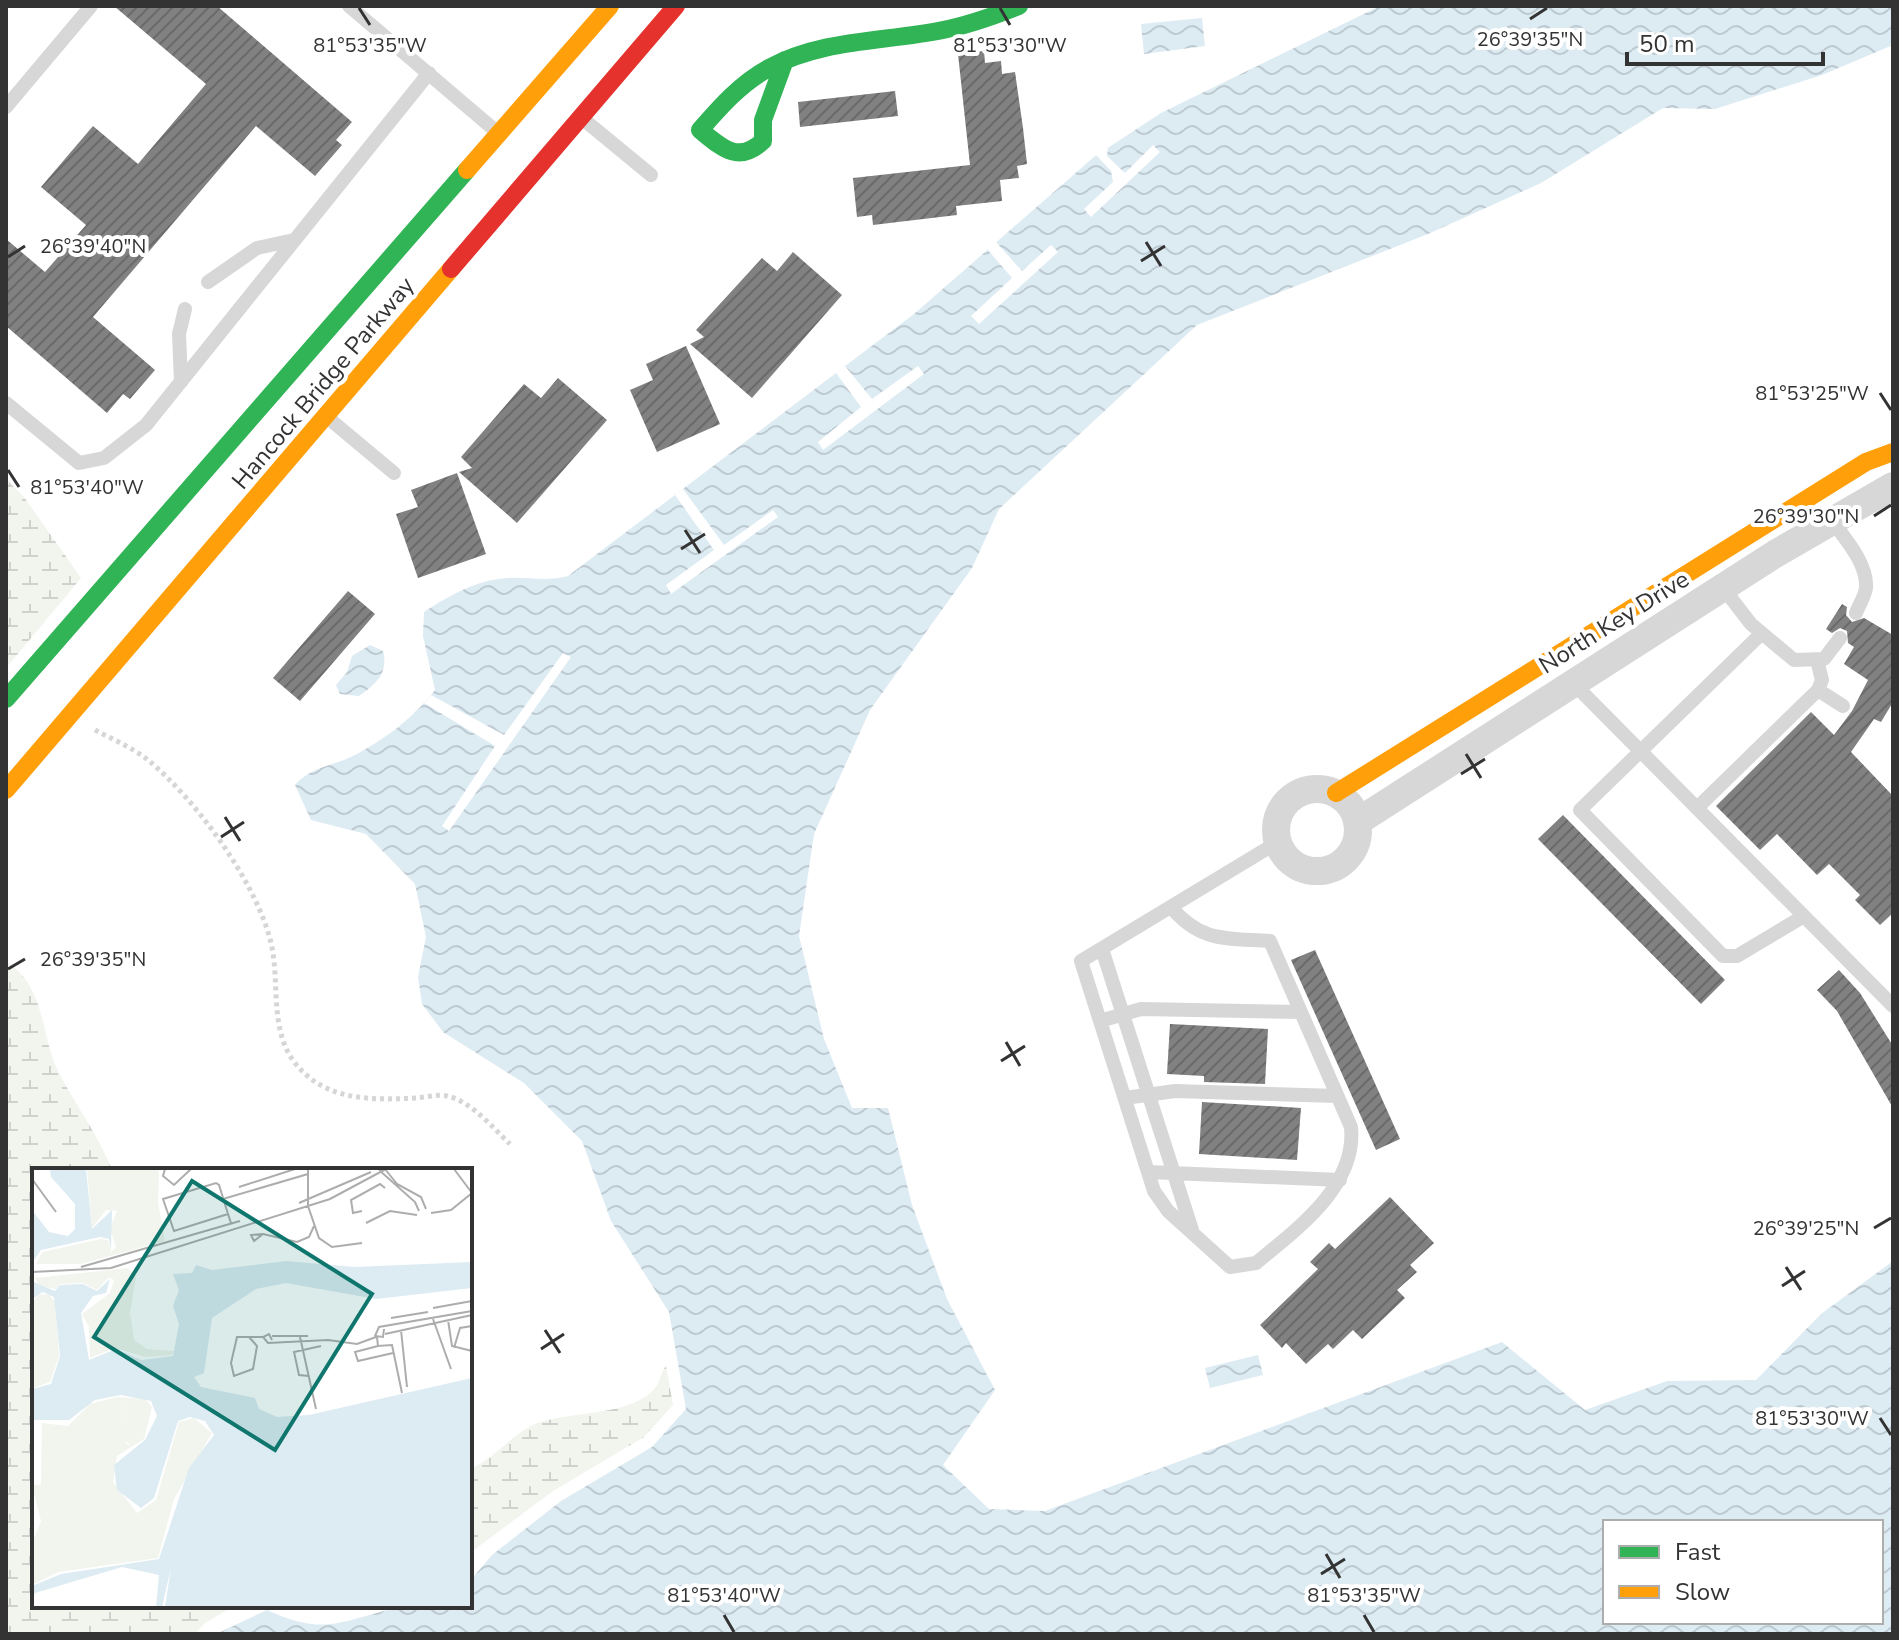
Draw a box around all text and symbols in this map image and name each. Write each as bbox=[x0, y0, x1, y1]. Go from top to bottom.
scale bar bbox=[1627, 16, 1823, 66]
text: 26°39'35"N bbox=[1477, 26, 1583, 53]
text: 50 m bbox=[1639, 28, 1695, 60]
text: 81°53'35"W bbox=[313, 32, 427, 59]
text: 81°53'30"W bbox=[953, 32, 1067, 59]
text: 26°39'40"N bbox=[40, 233, 146, 260]
street label: Hancock Bridge Parkway bbox=[225, 270, 422, 496]
text: 81°53'25"W bbox=[1755, 380, 1869, 407]
text: 81°53'40"W bbox=[30, 474, 144, 501]
text: 26°39'30"N bbox=[1753, 503, 1859, 530]
street label: North Key Drive bbox=[1533, 563, 1695, 681]
text: 26°39'35"N bbox=[40, 946, 146, 973]
inset map bbox=[32, 1168, 472, 1608]
text: 26°39'25"N bbox=[1753, 1215, 1859, 1242]
text: 81°53'30"W bbox=[1755, 1405, 1869, 1432]
legend bbox=[1603, 1520, 1883, 1624]
text: Fast bbox=[1675, 1536, 1721, 1568]
text: Slow bbox=[1675, 1576, 1730, 1608]
text: 81°53'40"W bbox=[667, 1582, 781, 1609]
text: 81°53'35"W bbox=[1307, 1582, 1421, 1609]

